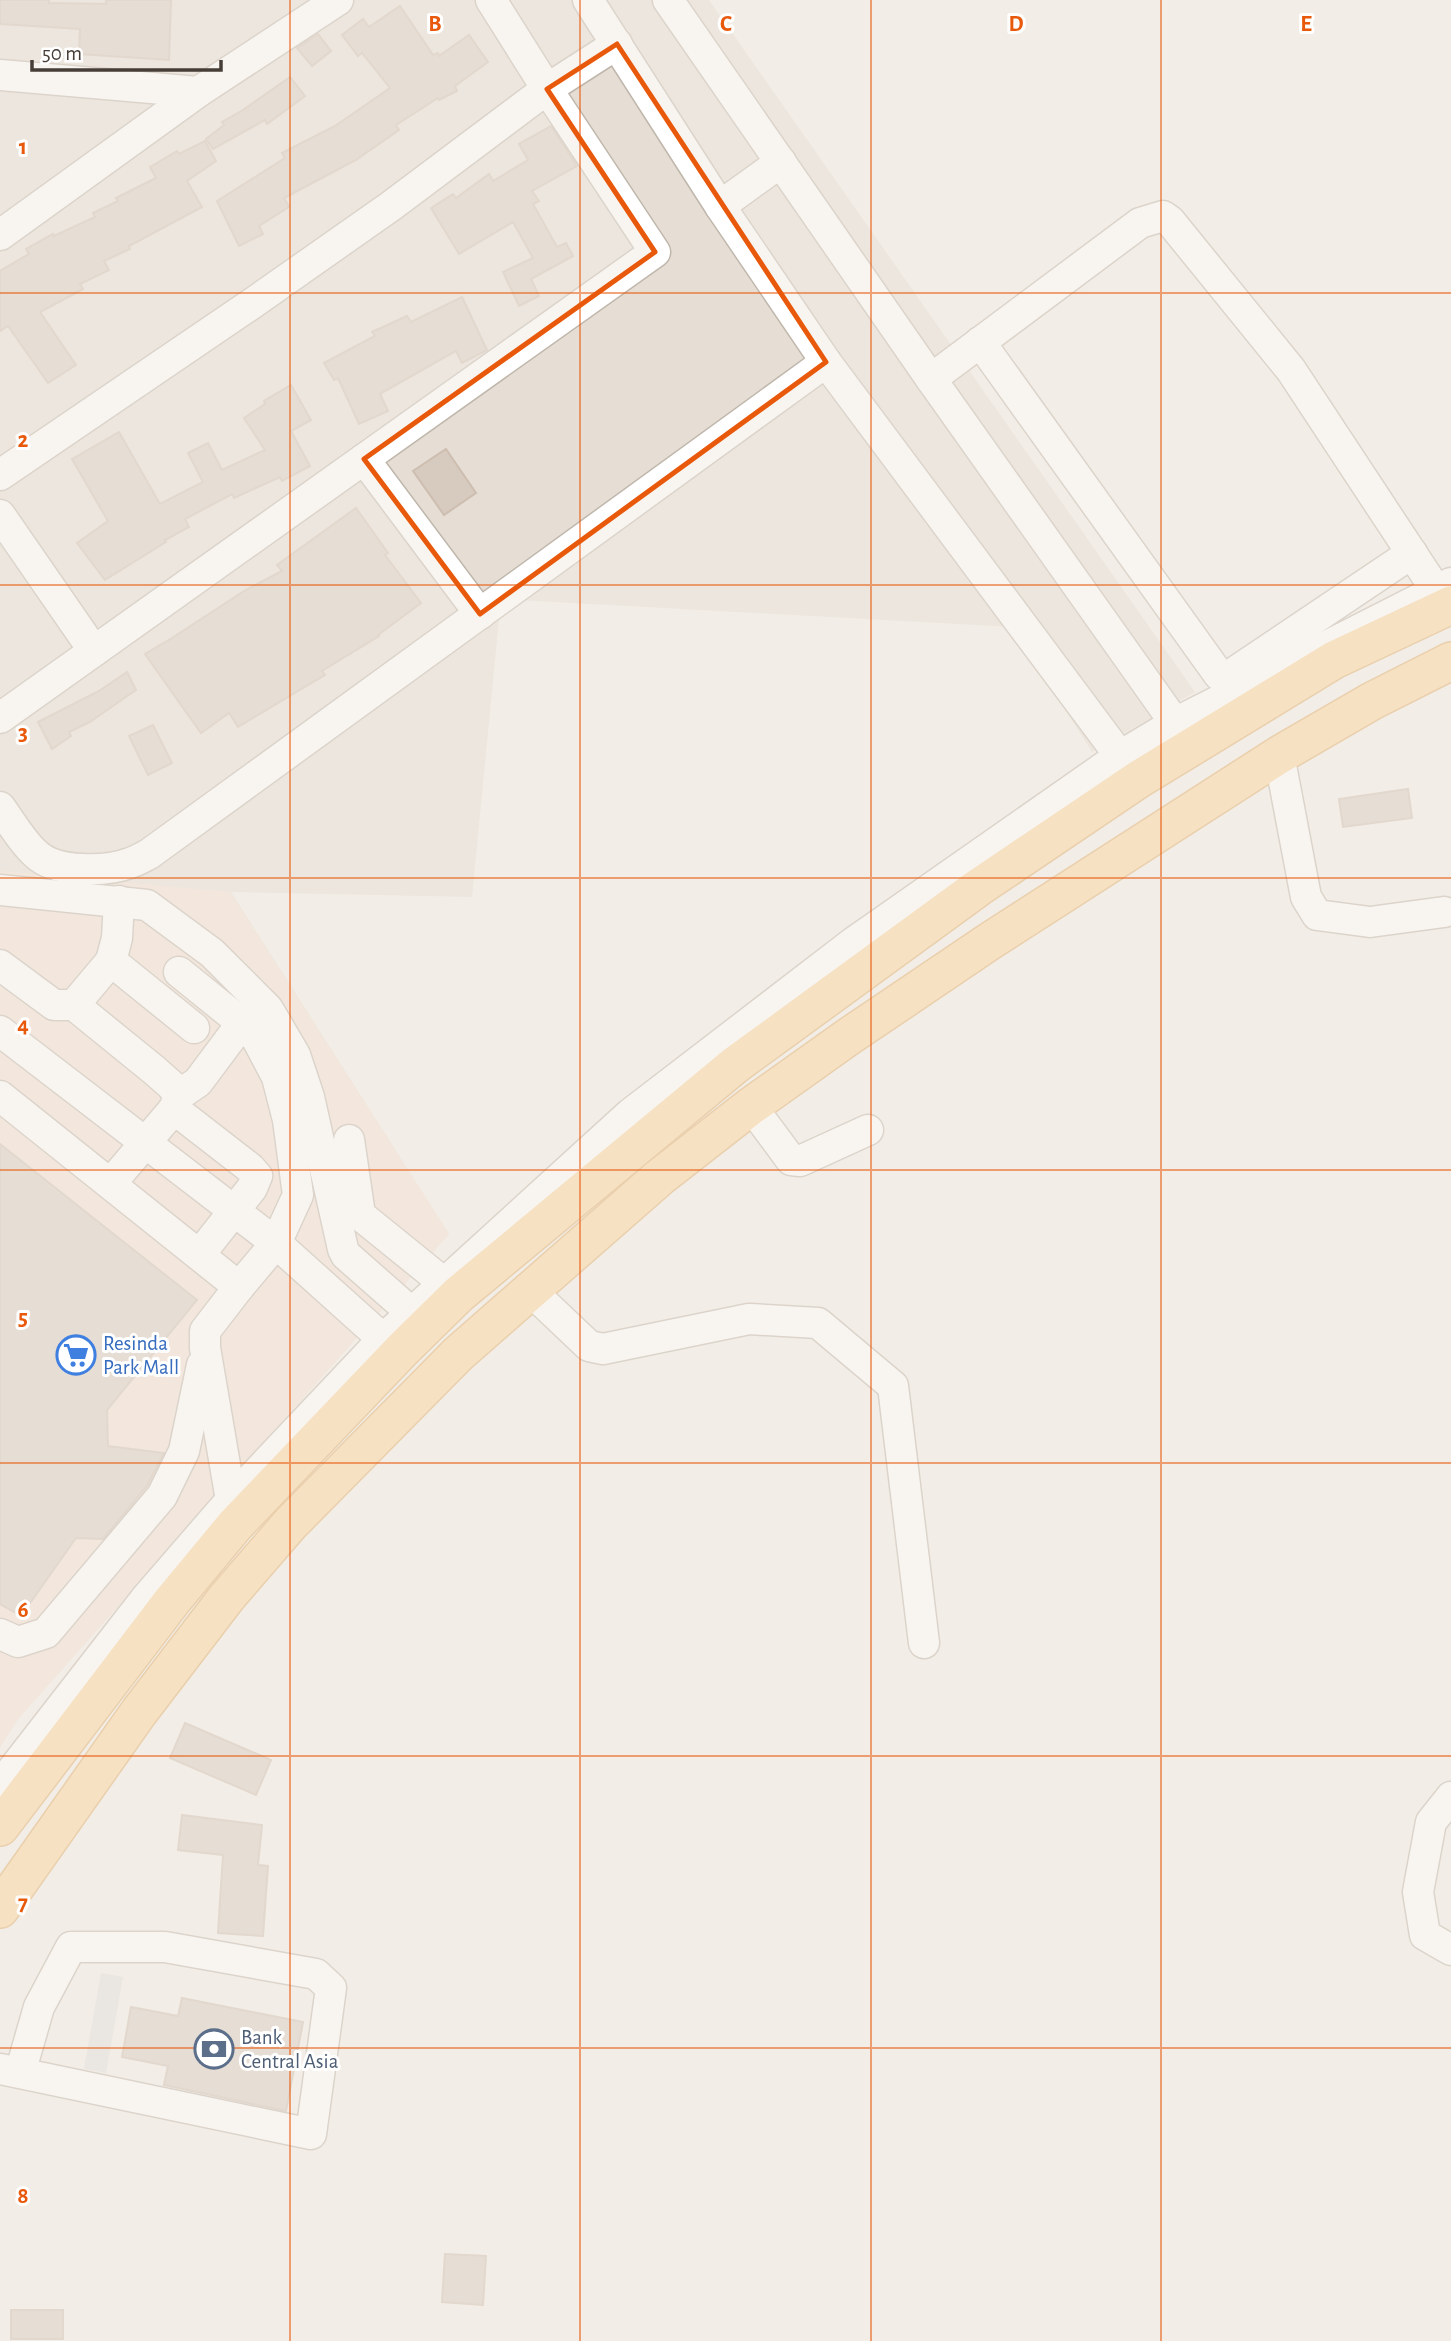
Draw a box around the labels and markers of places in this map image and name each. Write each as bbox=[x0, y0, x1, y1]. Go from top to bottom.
place label: Resinda Park Mall bbox=[103, 1333, 179, 1378]
supermarket icon: Resinda Park Mall bbox=[55, 1334, 97, 1376]
place label: Bank Central Asia bbox=[241, 2027, 339, 2072]
bank icon: Bank Central Asia bbox=[193, 2028, 235, 2070]

